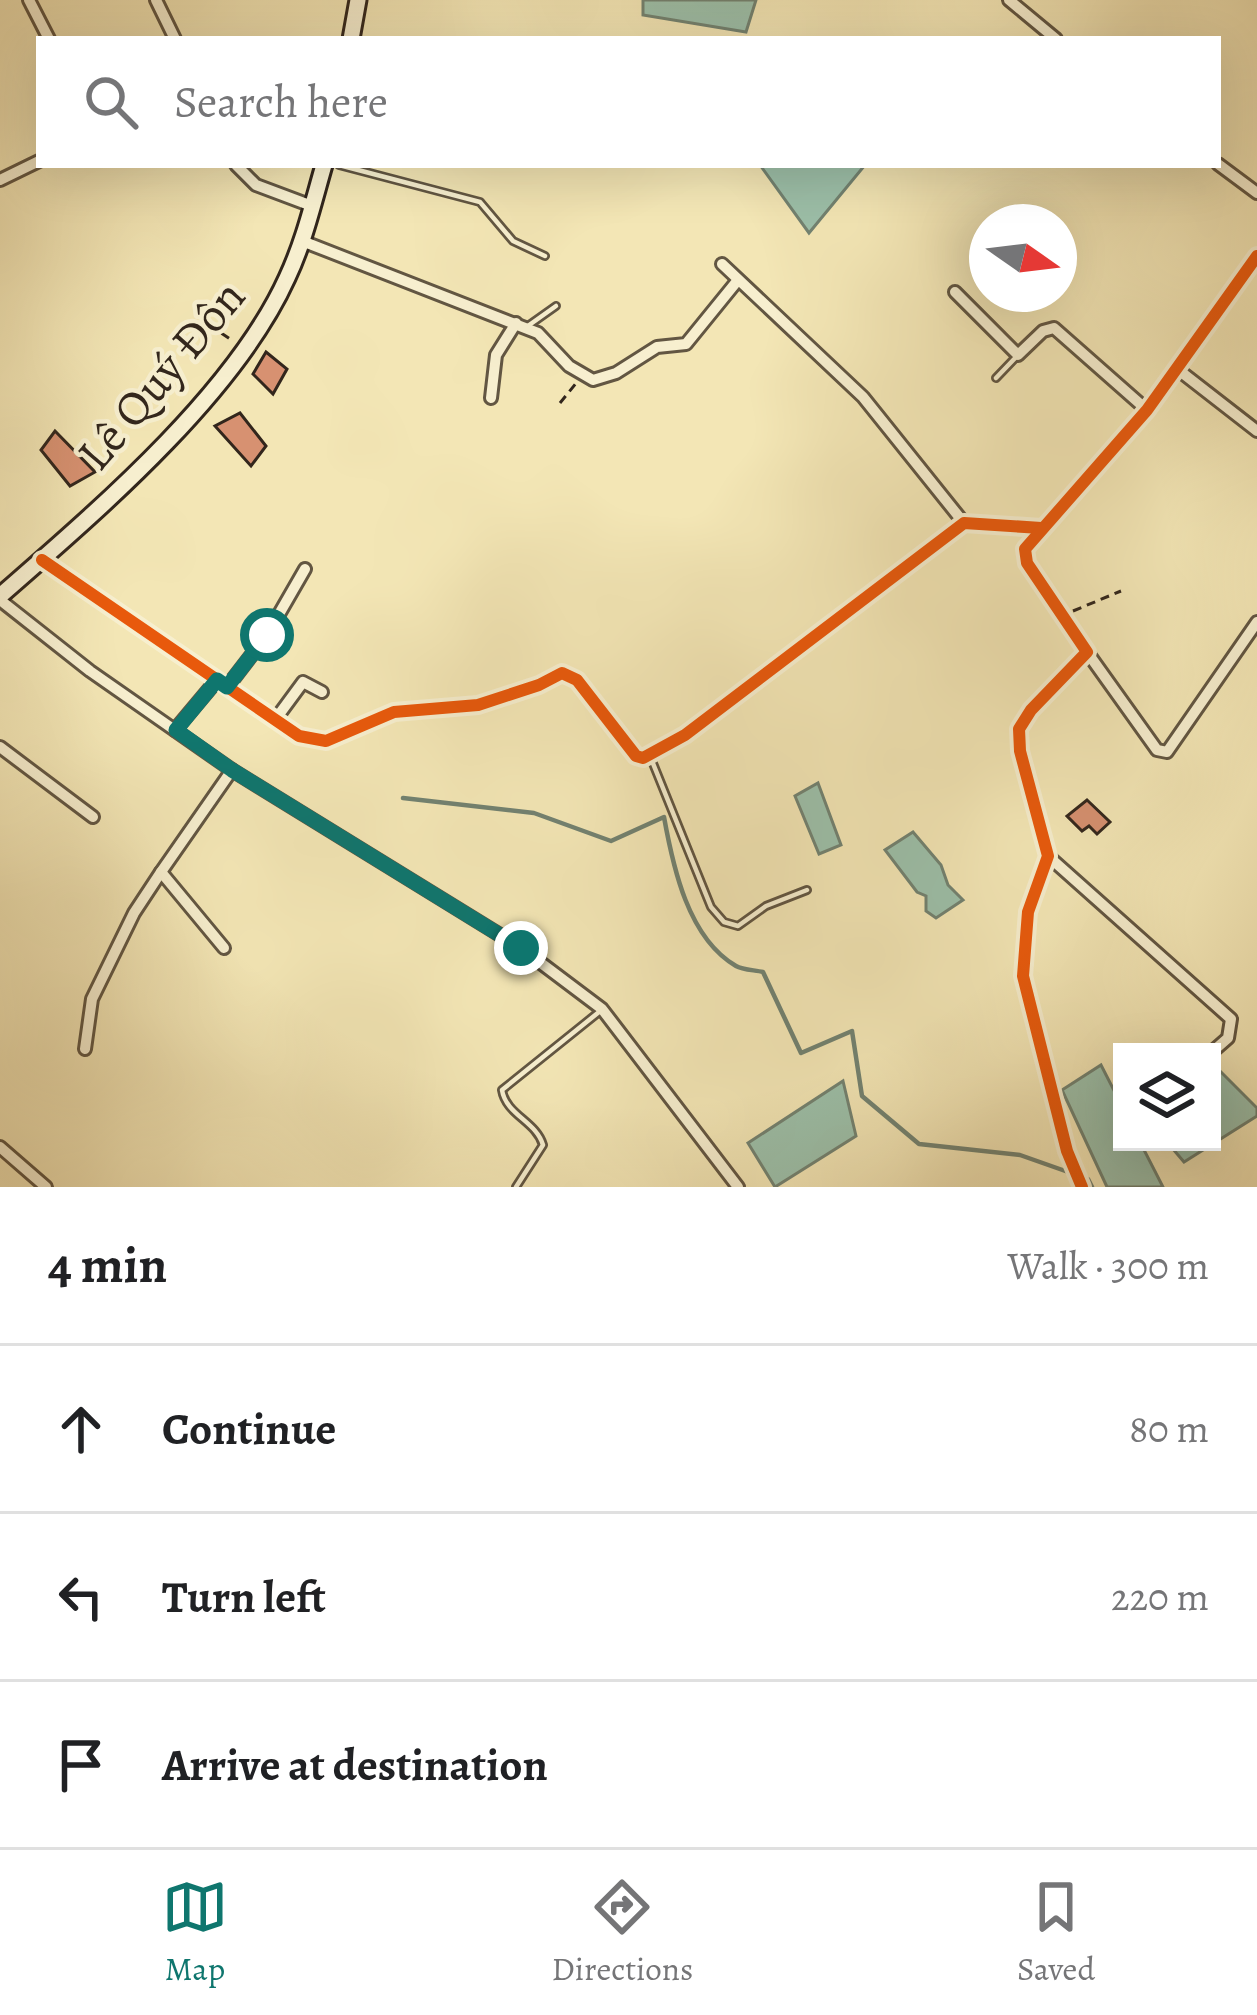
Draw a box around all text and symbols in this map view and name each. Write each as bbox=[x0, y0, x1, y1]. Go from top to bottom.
search box bbox=[36, 36, 1221, 168]
icon: search bbox=[78, 69, 144, 135]
text: Search here bbox=[174, 71, 388, 133]
north arrow bbox=[969, 204, 1077, 312]
street label: Lê Quý Đôn bbox=[62, 266, 260, 484]
route start bbox=[240, 608, 294, 662]
route end bbox=[494, 921, 548, 975]
map controls bbox=[1113, 1043, 1221, 1151]
button: layers bbox=[1113, 1043, 1221, 1151]
text: 4 min bbox=[48, 1230, 167, 1300]
text: Walk · 300 m bbox=[1008, 1239, 1209, 1292]
icon: ahead bbox=[48, 1396, 114, 1462]
text: Continue bbox=[162, 1398, 336, 1460]
text: 80 m bbox=[1129, 1402, 1209, 1455]
icon: left bbox=[48, 1564, 114, 1630]
text: Turn left bbox=[162, 1566, 326, 1628]
text: 220 m bbox=[1111, 1570, 1209, 1623]
icon: arrive bbox=[48, 1732, 114, 1798]
text: Arrive at destination bbox=[162, 1734, 548, 1796]
tab: Map bbox=[162, 1874, 228, 1991]
tab: Directions bbox=[552, 1874, 693, 1991]
tab: Saved bbox=[1017, 1874, 1095, 1991]

